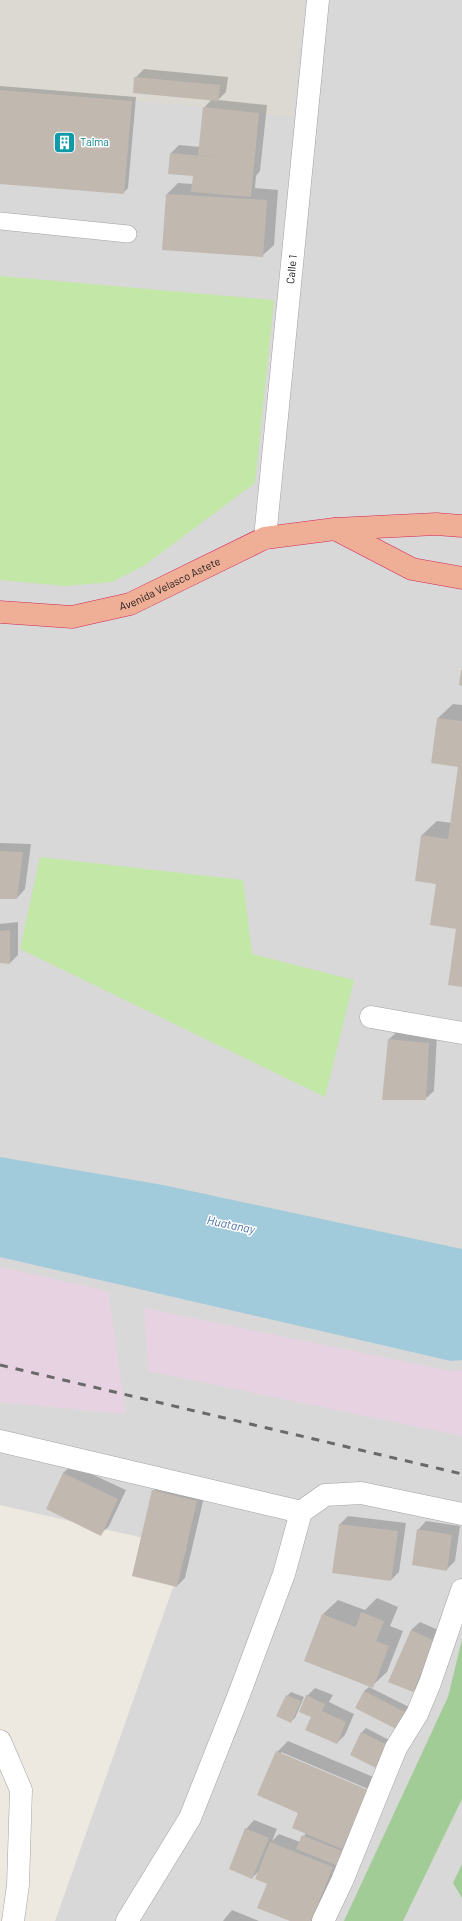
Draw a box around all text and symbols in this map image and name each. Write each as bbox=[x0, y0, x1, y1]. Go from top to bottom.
building icon: Talma bbox=[51, 129, 77, 155]
place label: Talma bbox=[80, 135, 109, 148]
street label: Calle 1 bbox=[283, 254, 299, 284]
street label: Avenida Velasco Astete bbox=[118, 554, 222, 612]
water label: Huatanay bbox=[206, 1212, 257, 1236]

